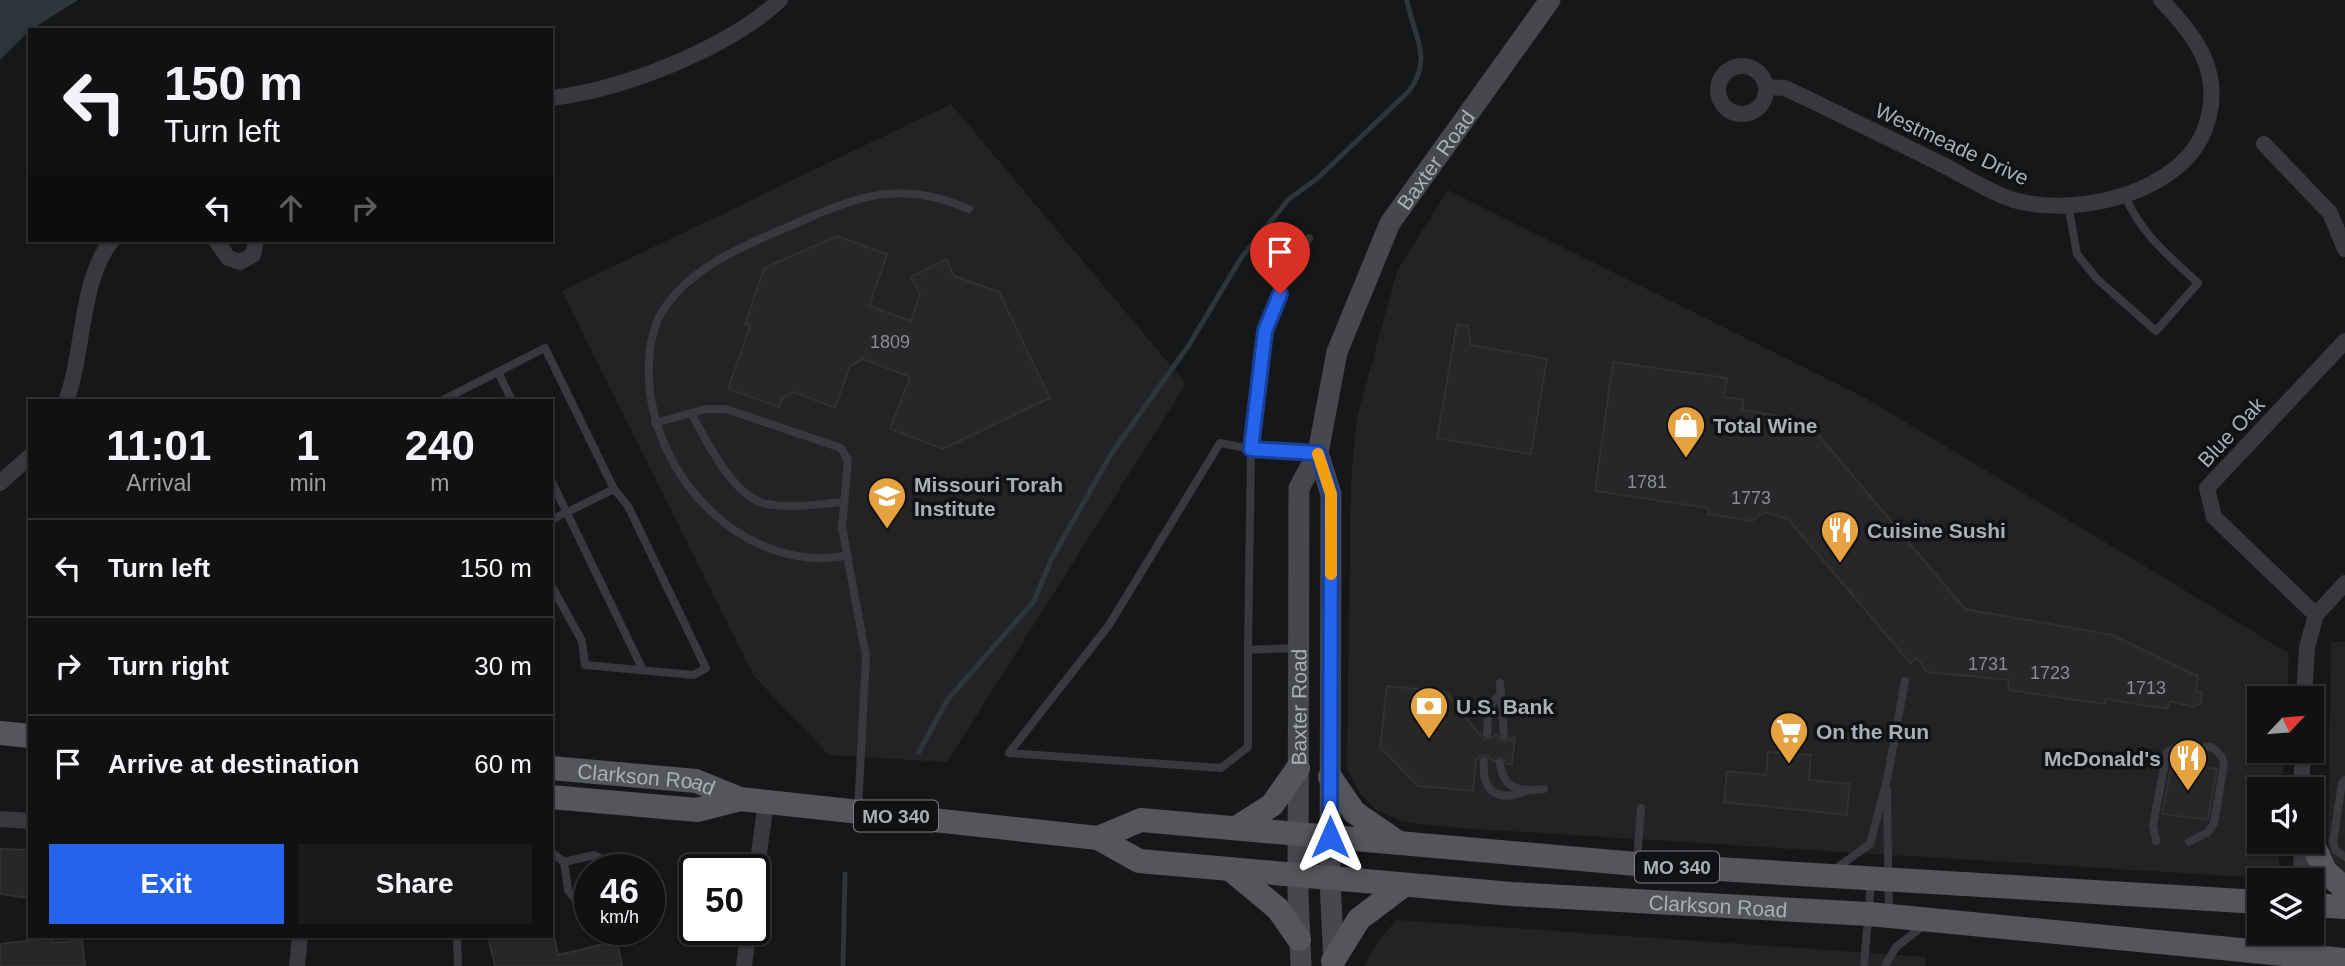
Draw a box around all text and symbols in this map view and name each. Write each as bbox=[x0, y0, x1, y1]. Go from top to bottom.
icon: left bbox=[49, 56, 140, 147]
text: 150 m bbox=[164, 56, 303, 110]
street label: Westmeade Drive bbox=[1872, 98, 2032, 190]
street label: Baxter Road bbox=[1392, 106, 1479, 214]
text: Turn left bbox=[164, 113, 280, 149]
icon: left bbox=[199, 189, 237, 227]
icon: ahead bbox=[272, 189, 310, 227]
icon: right bbox=[345, 189, 383, 227]
pin bbox=[1250, 222, 1310, 294]
icon: arrive bbox=[1261, 233, 1299, 271]
house number: 1809 bbox=[870, 332, 910, 352]
street label: Blue Oak bbox=[2193, 392, 2269, 471]
shop icon: Total Wine bbox=[1665, 404, 1707, 459]
place label: Total Wine bbox=[1713, 414, 1817, 437]
text: 11:01 bbox=[106, 422, 211, 469]
text: 1 bbox=[296, 422, 320, 469]
text: 240 bbox=[405, 422, 475, 469]
text: Arrival bbox=[126, 470, 191, 496]
text: min bbox=[289, 470, 327, 496]
text: m bbox=[430, 470, 449, 496]
house number: 1781 bbox=[1627, 472, 1667, 492]
place label: Missouri Torah Institute bbox=[914, 473, 1063, 520]
school or university icon: Missouri Torah Institute bbox=[866, 475, 908, 530]
house number: 1773 bbox=[1731, 488, 1771, 508]
restaurant icon: Cuisine Sushi bbox=[1819, 509, 1861, 564]
place label: Cuisine Sushi bbox=[1867, 519, 2006, 542]
icon: left bbox=[49, 549, 87, 587]
text: Turn left bbox=[108, 553, 210, 583]
text: 150 m bbox=[460, 553, 532, 583]
icon: right bbox=[49, 647, 87, 685]
street label: Baxter Road bbox=[1287, 649, 1310, 765]
text: Turn right bbox=[108, 651, 229, 681]
text: 30 m bbox=[474, 651, 532, 681]
house number: 1731 bbox=[1968, 654, 2008, 674]
house number: 1723 bbox=[2030, 663, 2070, 683]
house number: 1713 bbox=[2126, 678, 2166, 698]
bank icon: U.S. Bank bbox=[1408, 685, 1450, 740]
north arrow bbox=[2247, 686, 2324, 763]
map controls bbox=[2247, 686, 2324, 945]
place label: U.S. Bank bbox=[1456, 695, 1554, 718]
supermarket icon: On the Run bbox=[1768, 710, 1810, 765]
place label: On the Run bbox=[1816, 720, 1929, 743]
restaurant icon: McDonald's bbox=[2167, 737, 2209, 792]
icon: arrive bbox=[49, 745, 87, 783]
place label: McDonald's bbox=[2044, 747, 2161, 770]
text: Arrive at destination bbox=[108, 749, 359, 779]
text: 60 m bbox=[474, 749, 532, 779]
street label: Clarkson Road bbox=[576, 759, 719, 799]
button: sound bbox=[2247, 777, 2324, 854]
road number: MO 340 bbox=[854, 800, 938, 832]
position arrow bbox=[1293, 800, 1367, 874]
button: Exit bbox=[49, 844, 284, 924]
button: Share bbox=[298, 844, 532, 924]
road number: MO 340 bbox=[1635, 852, 1719, 882]
speed limit sign: 50 bbox=[679, 854, 770, 945]
button: layers bbox=[2247, 868, 2324, 945]
text: 46 bbox=[600, 871, 639, 910]
street label: Clarkson Road bbox=[1648, 890, 1788, 921]
text: km/h bbox=[600, 907, 639, 927]

